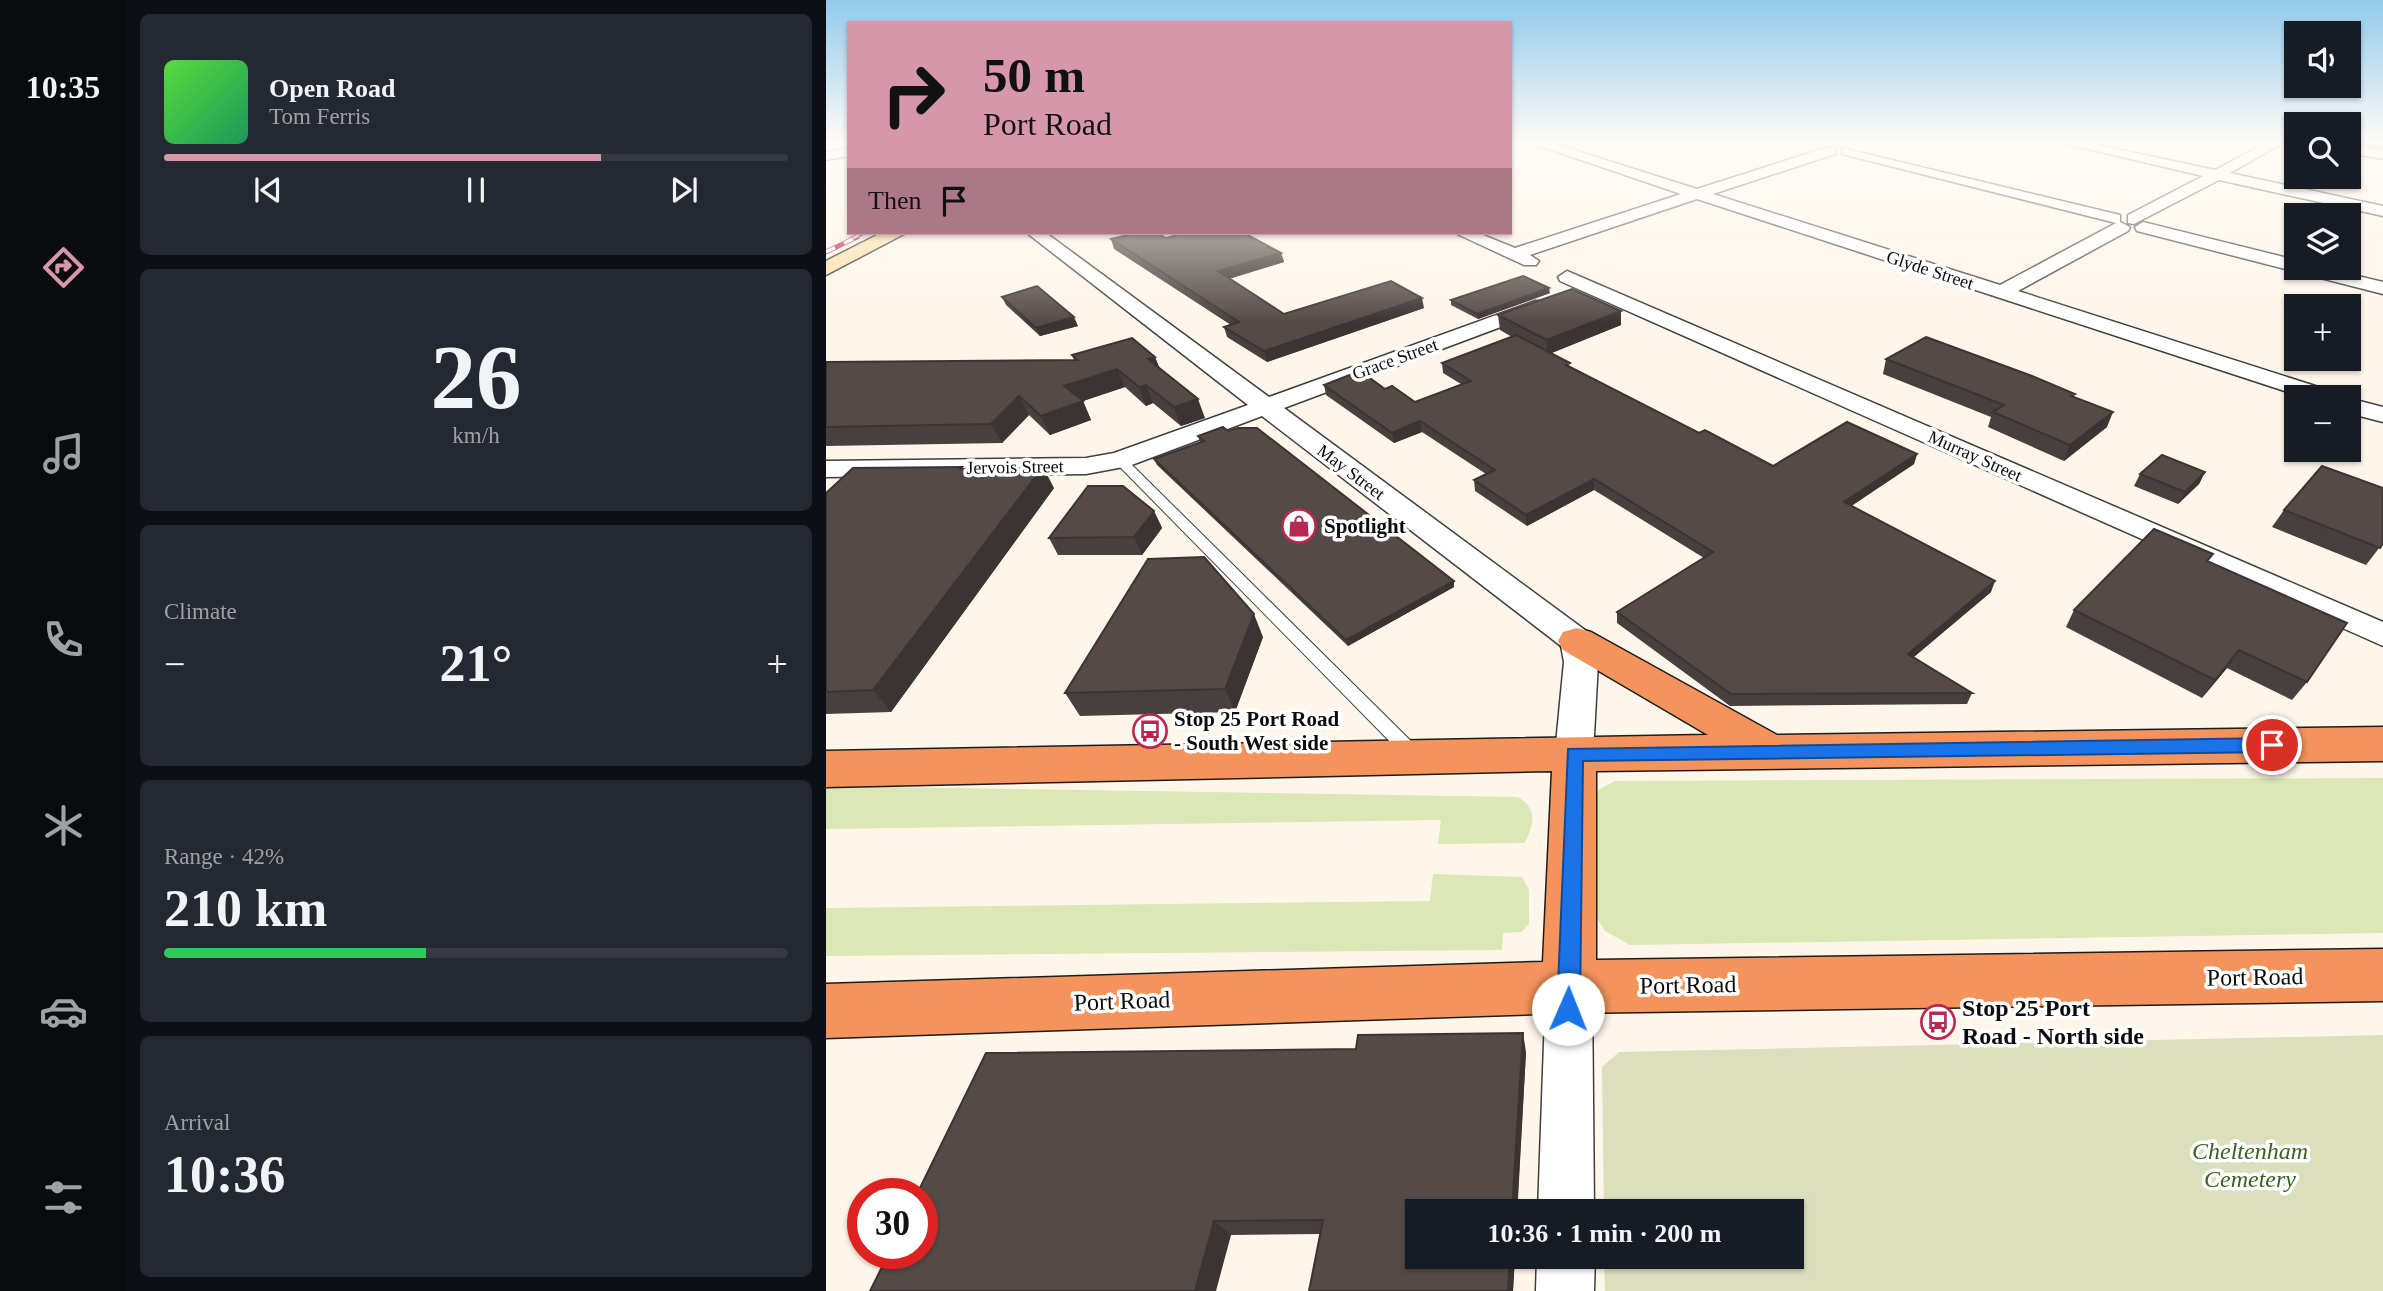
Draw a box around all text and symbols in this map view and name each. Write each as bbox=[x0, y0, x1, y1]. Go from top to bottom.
map controls bbox=[2284, 21, 2361, 462]
button: sound bbox=[2284, 21, 2361, 98]
text: 50 m bbox=[983, 48, 1085, 103]
icon: right bbox=[868, 49, 959, 140]
text: 10:35 bbox=[26, 69, 100, 105]
text: Open Road bbox=[269, 74, 395, 103]
text: Tom Ferris bbox=[269, 104, 370, 129]
text: Port Road bbox=[983, 106, 1112, 142]
button: search bbox=[2284, 112, 2361, 189]
icon: previous bbox=[249, 171, 287, 209]
icon: pause bbox=[457, 171, 495, 209]
icon: next bbox=[665, 171, 703, 209]
icon: arrive bbox=[935, 182, 973, 220]
text: Then bbox=[868, 186, 921, 215]
button: layers bbox=[2284, 203, 2361, 280]
icon: directions bbox=[39, 243, 88, 292]
street label: Glyde Street bbox=[1884, 247, 1976, 293]
button: + bbox=[2284, 294, 2361, 371]
text: 26 bbox=[431, 327, 522, 428]
street label: Grace Street bbox=[1350, 334, 1440, 384]
button: − bbox=[2284, 385, 2361, 462]
text: km/h bbox=[452, 423, 500, 448]
street label: Murray Street bbox=[1925, 426, 2025, 486]
icon: music bbox=[39, 429, 88, 478]
street label: May Street bbox=[1313, 440, 1389, 504]
street label: Jervois Street bbox=[966, 456, 1064, 478]
shop icon: Spotlight bbox=[1280, 507, 1318, 545]
place label: Spotlight bbox=[1324, 514, 1406, 538]
text: Climate bbox=[164, 599, 237, 624]
icon: phone bbox=[39, 615, 88, 664]
text: 21° bbox=[440, 635, 512, 692]
text: − bbox=[164, 643, 185, 685]
text: + bbox=[767, 643, 788, 685]
place label: Stop 25 Port Road - South West side bbox=[1174, 707, 1339, 755]
bus stop icon: Stop 25 Port Road - South West side bbox=[1131, 712, 1169, 750]
pin bbox=[2242, 715, 2302, 775]
icon: arrive bbox=[2253, 726, 2291, 764]
icon: climate bbox=[39, 801, 88, 850]
text: Range · 42% bbox=[164, 844, 284, 869]
text: 210 km bbox=[164, 880, 327, 937]
street label: Port Road bbox=[2206, 963, 2304, 991]
street label: Port Road bbox=[1639, 971, 1737, 999]
position arrow bbox=[1531, 972, 1605, 1046]
street label: Port Road bbox=[1073, 986, 1171, 1016]
icon: car bbox=[39, 987, 88, 1036]
place label: Stop 25 Port Road - North side bbox=[1962, 995, 2144, 1049]
bus stop icon: Stop 25 Port Road - North side bbox=[1919, 1003, 1957, 1041]
text: Arrival bbox=[164, 1110, 230, 1135]
park label: Cheltenham Cemetery bbox=[2192, 1138, 2308, 1192]
text: 10:36 bbox=[164, 1146, 285, 1203]
icon: filters bbox=[39, 1173, 88, 1222]
speed limit sign: 30 bbox=[847, 1178, 938, 1269]
text: 10:36 · 1 min · 200 m bbox=[1488, 1219, 1722, 1248]

